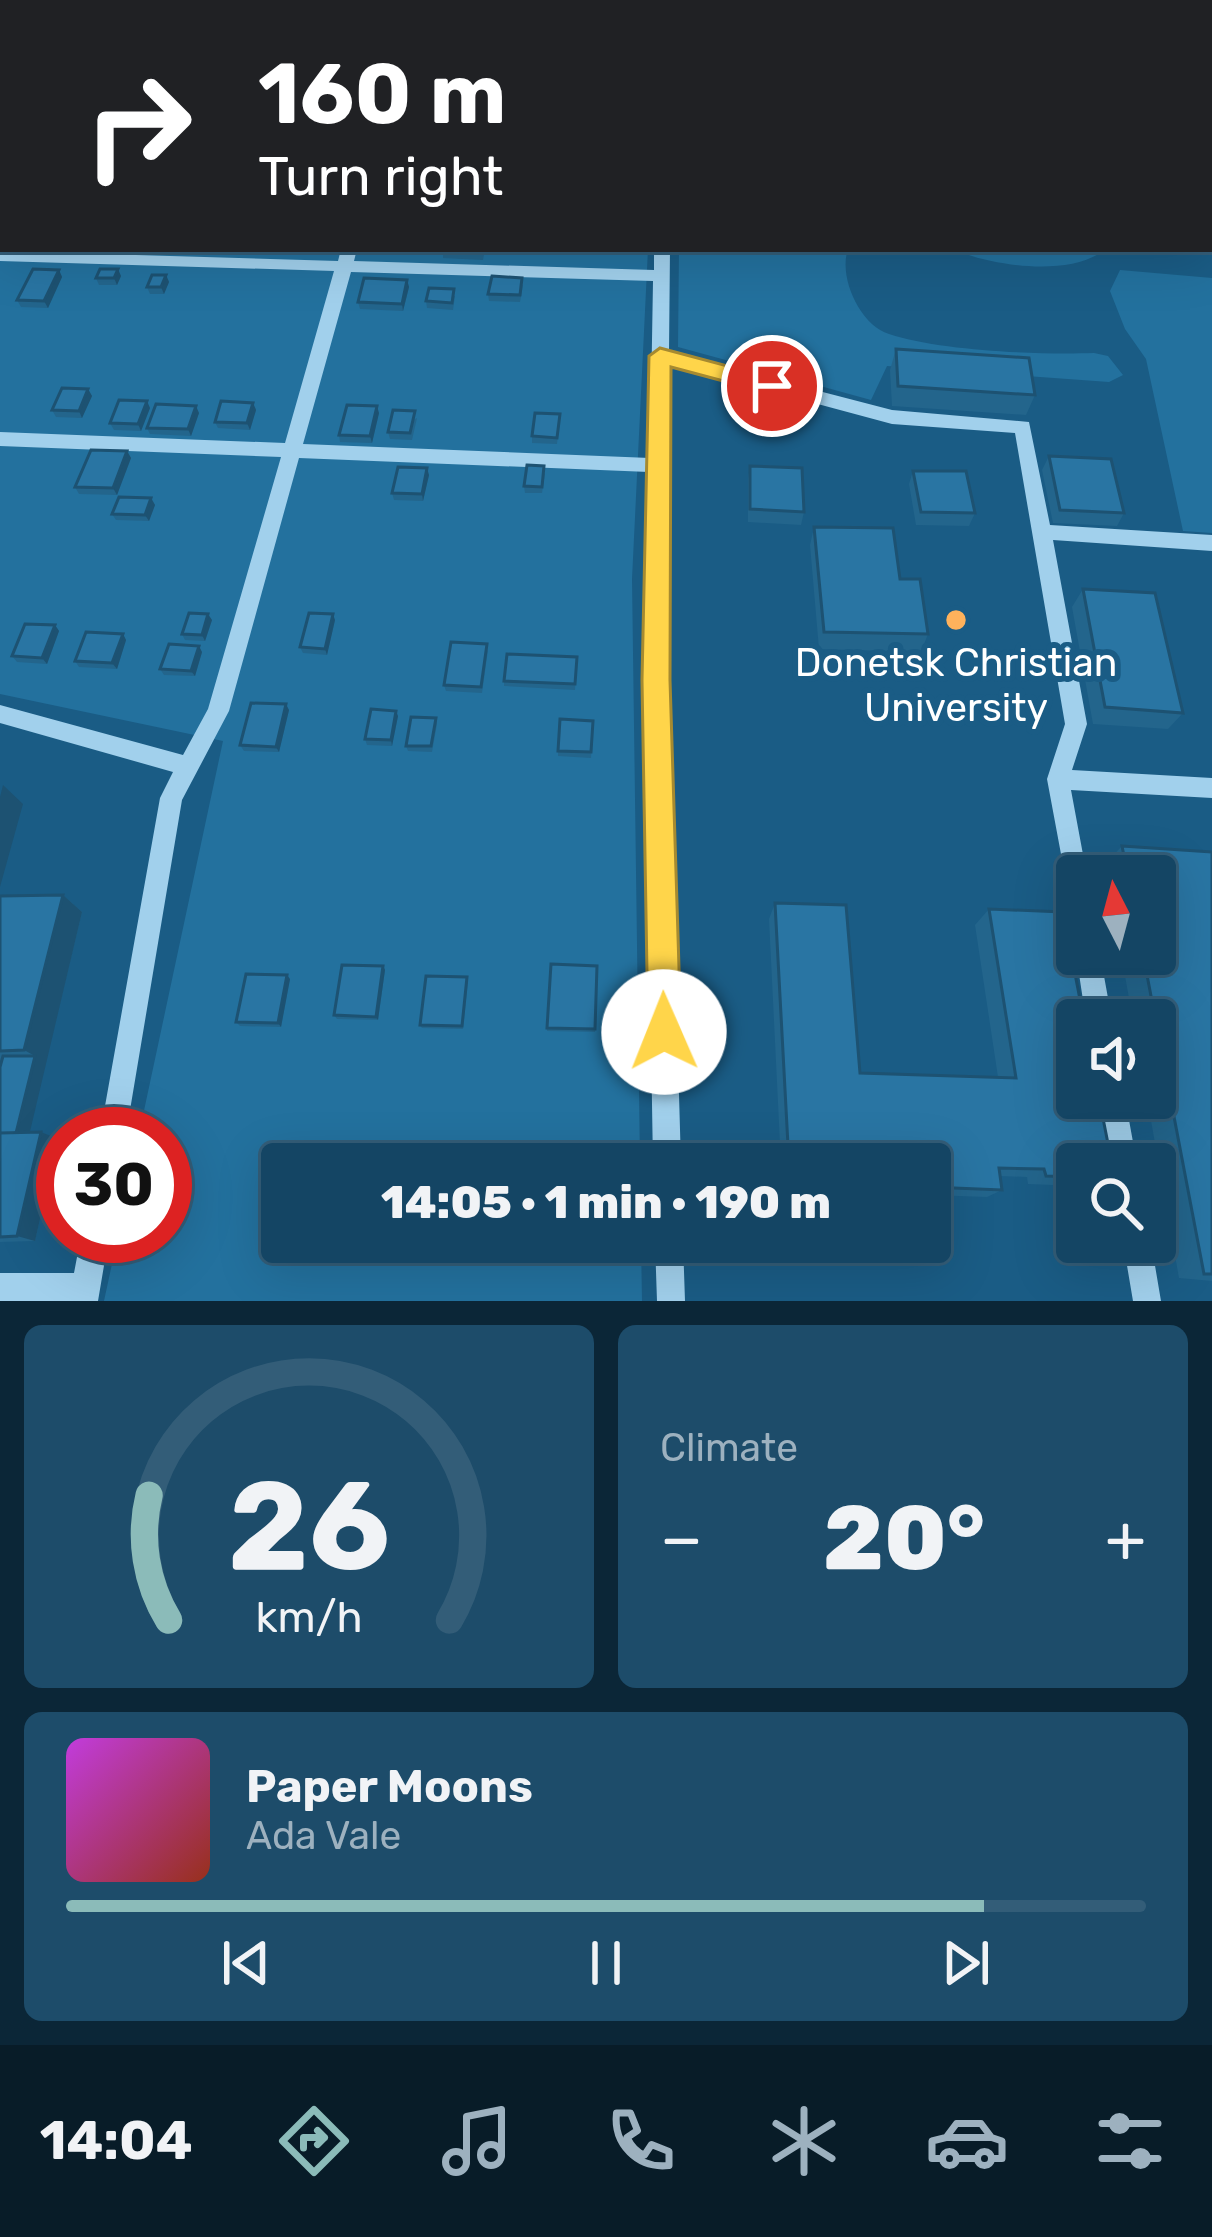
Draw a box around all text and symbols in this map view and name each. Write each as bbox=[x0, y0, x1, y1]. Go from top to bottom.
text: 160 m bbox=[258, 44, 506, 144]
icon: right bbox=[60, 48, 216, 204]
text: Turn right bbox=[258, 145, 503, 209]
pin bbox=[721, 335, 823, 437]
icon: arrive bbox=[739, 353, 805, 419]
marker: Donetsk Christian University bbox=[943, 607, 969, 633]
place label: Donetsk Christian University bbox=[795, 640, 1117, 731]
north arrow bbox=[1056, 855, 1176, 975]
map controls bbox=[1056, 855, 1176, 1263]
position arrow bbox=[601, 969, 727, 1095]
button: sound bbox=[1056, 999, 1176, 1119]
speed limit sign: 30 bbox=[36, 1107, 192, 1263]
button: search bbox=[1056, 1143, 1176, 1263]
text: 14:05 · 1 min · 190 m bbox=[381, 1176, 831, 1229]
text: Climate bbox=[660, 1425, 798, 1471]
text: 26 bbox=[228, 1452, 390, 1600]
text: 20° bbox=[823, 1485, 985, 1592]
text: − bbox=[660, 1499, 703, 1578]
text: + bbox=[1105, 1499, 1146, 1578]
text: km/h bbox=[255, 1591, 363, 1642]
text: Paper Moons bbox=[246, 1760, 533, 1813]
text: Ada Vale bbox=[246, 1813, 401, 1859]
icon: previous bbox=[213, 1930, 279, 1996]
icon: pause bbox=[573, 1930, 639, 1996]
icon: next bbox=[933, 1930, 999, 1996]
icon: directions bbox=[272, 2099, 356, 2183]
icon: music bbox=[435, 2099, 519, 2183]
icon: phone bbox=[599, 2099, 683, 2183]
icon: climate bbox=[762, 2099, 846, 2183]
icon: car bbox=[925, 2099, 1009, 2183]
icon: filters bbox=[1088, 2099, 1172, 2183]
text: 14:04 bbox=[40, 2109, 193, 2173]

